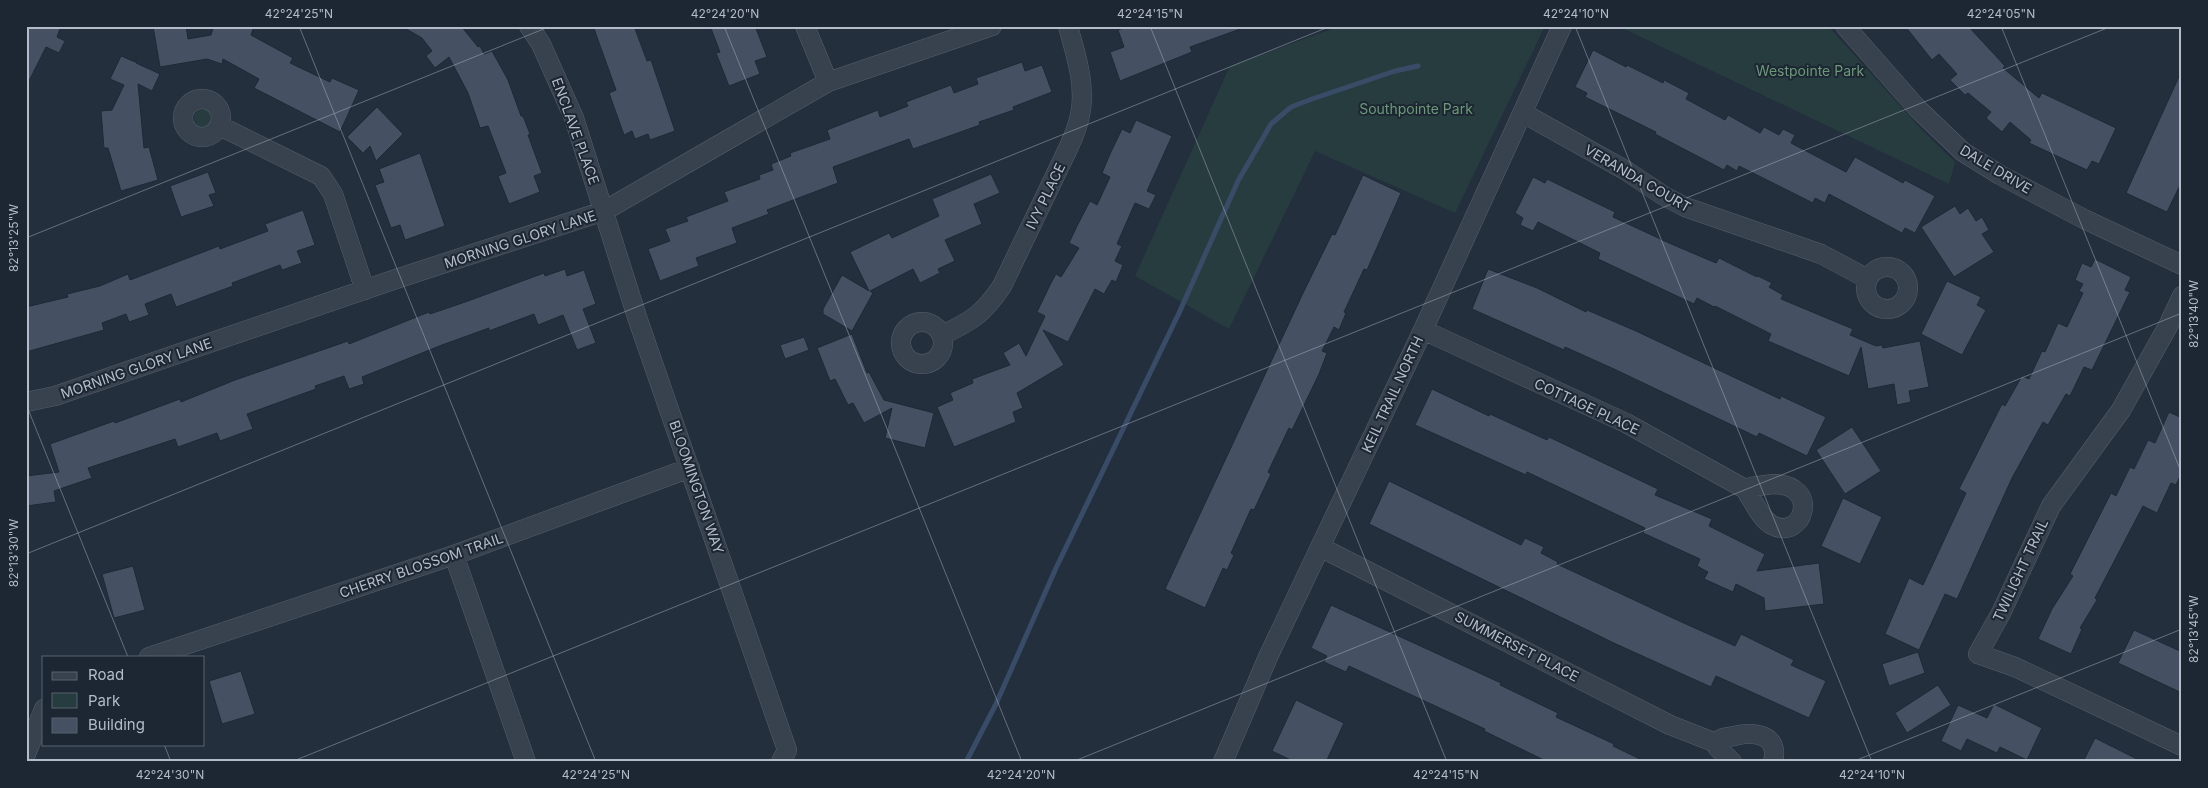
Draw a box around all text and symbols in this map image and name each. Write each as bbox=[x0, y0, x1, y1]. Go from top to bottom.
text: 42°24'25"N bbox=[265, 6, 333, 21]
text: 42°24'20"N bbox=[691, 6, 759, 21]
text: 42°24'15"N bbox=[1117, 6, 1183, 21]
text: 42°24'10"N bbox=[1543, 6, 1609, 21]
text: 42°24'05"N bbox=[1967, 6, 2035, 21]
park label: Westpointe Park bbox=[1756, 62, 1864, 79]
street label: ENCLAVE PLACE bbox=[549, 75, 603, 187]
park label: Southpointe Park bbox=[1359, 100, 1473, 117]
street label: VERANDA COURT bbox=[1582, 141, 1694, 215]
street label: DALE DRIVE bbox=[1957, 141, 2035, 197]
street label: IVY PLACE bbox=[1022, 160, 1068, 232]
text: 82°13'25"W bbox=[6, 204, 21, 272]
street label: MORNING GLORY LANE bbox=[442, 206, 598, 272]
text: 82°13'40"W bbox=[2186, 280, 2201, 348]
street label: KEIL TRAIL NORTH bbox=[1358, 333, 1426, 455]
street label: MORNING GLORY LANE bbox=[58, 334, 214, 402]
street label: COTTAGE PLACE bbox=[1532, 374, 1642, 438]
street label: BLOOMINGTON WAY bbox=[666, 418, 728, 556]
street label: TWILIGHT TRAIL bbox=[1989, 516, 2051, 624]
text: 82°13'30"W bbox=[6, 519, 21, 587]
street label: CHERRY BLOSSOM TRAIL bbox=[337, 529, 505, 601]
text: 82°13'45"W bbox=[2186, 595, 2201, 663]
street label: SUMMERSET PLACE bbox=[1452, 607, 1582, 685]
legend bbox=[42, 656, 205, 746]
text: Road bbox=[88, 665, 124, 684]
text: Park bbox=[88, 691, 121, 710]
text: Building bbox=[88, 715, 145, 734]
text: 42°24'30"N bbox=[136, 767, 204, 782]
text: 42°24'25"N bbox=[562, 767, 630, 782]
text: 42°24'20"N bbox=[987, 767, 1055, 782]
text: 42°24'15"N bbox=[1413, 767, 1479, 782]
text: 42°24'10"N bbox=[1839, 767, 1905, 782]

